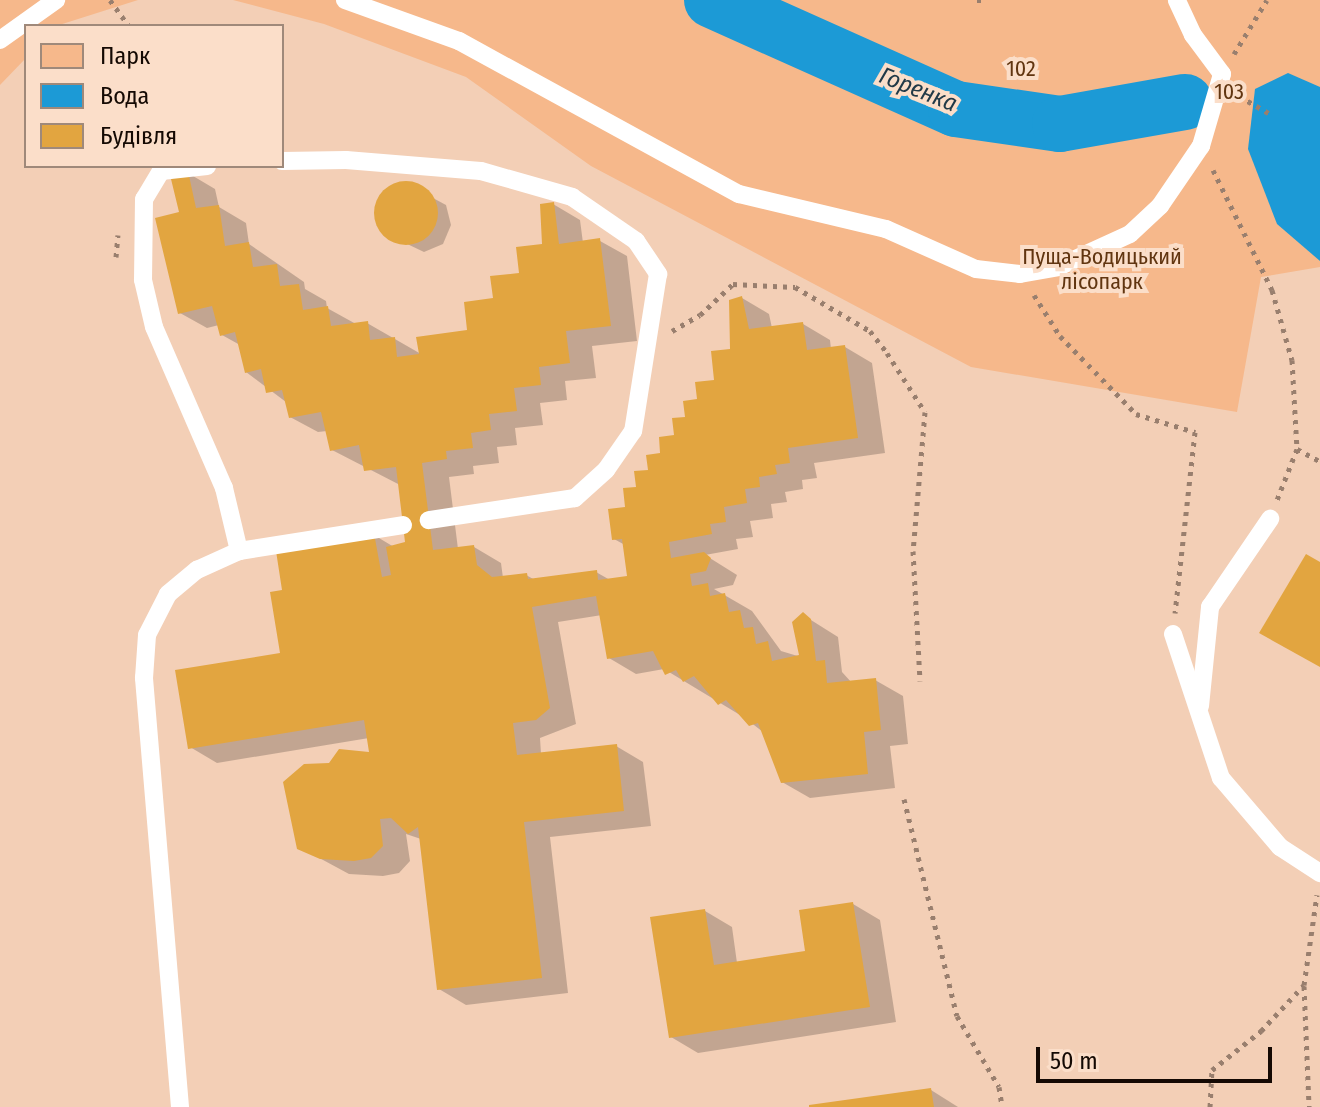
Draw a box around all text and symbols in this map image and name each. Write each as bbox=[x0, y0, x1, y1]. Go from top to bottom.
legend bbox=[24, 24, 284, 168]
text: Парк bbox=[100, 42, 150, 70]
park label: 102 bbox=[1006, 56, 1036, 82]
water label: Горенка bbox=[875, 61, 961, 119]
park label: 103 bbox=[1214, 79, 1244, 105]
text: Вода bbox=[100, 82, 149, 110]
text: Будівля bbox=[100, 122, 177, 150]
park label: Пуща-Водицький лісопарк bbox=[1022, 243, 1182, 294]
scale bar bbox=[1040, 1031, 1276, 1081]
text: 50 m bbox=[1050, 1047, 1098, 1075]

